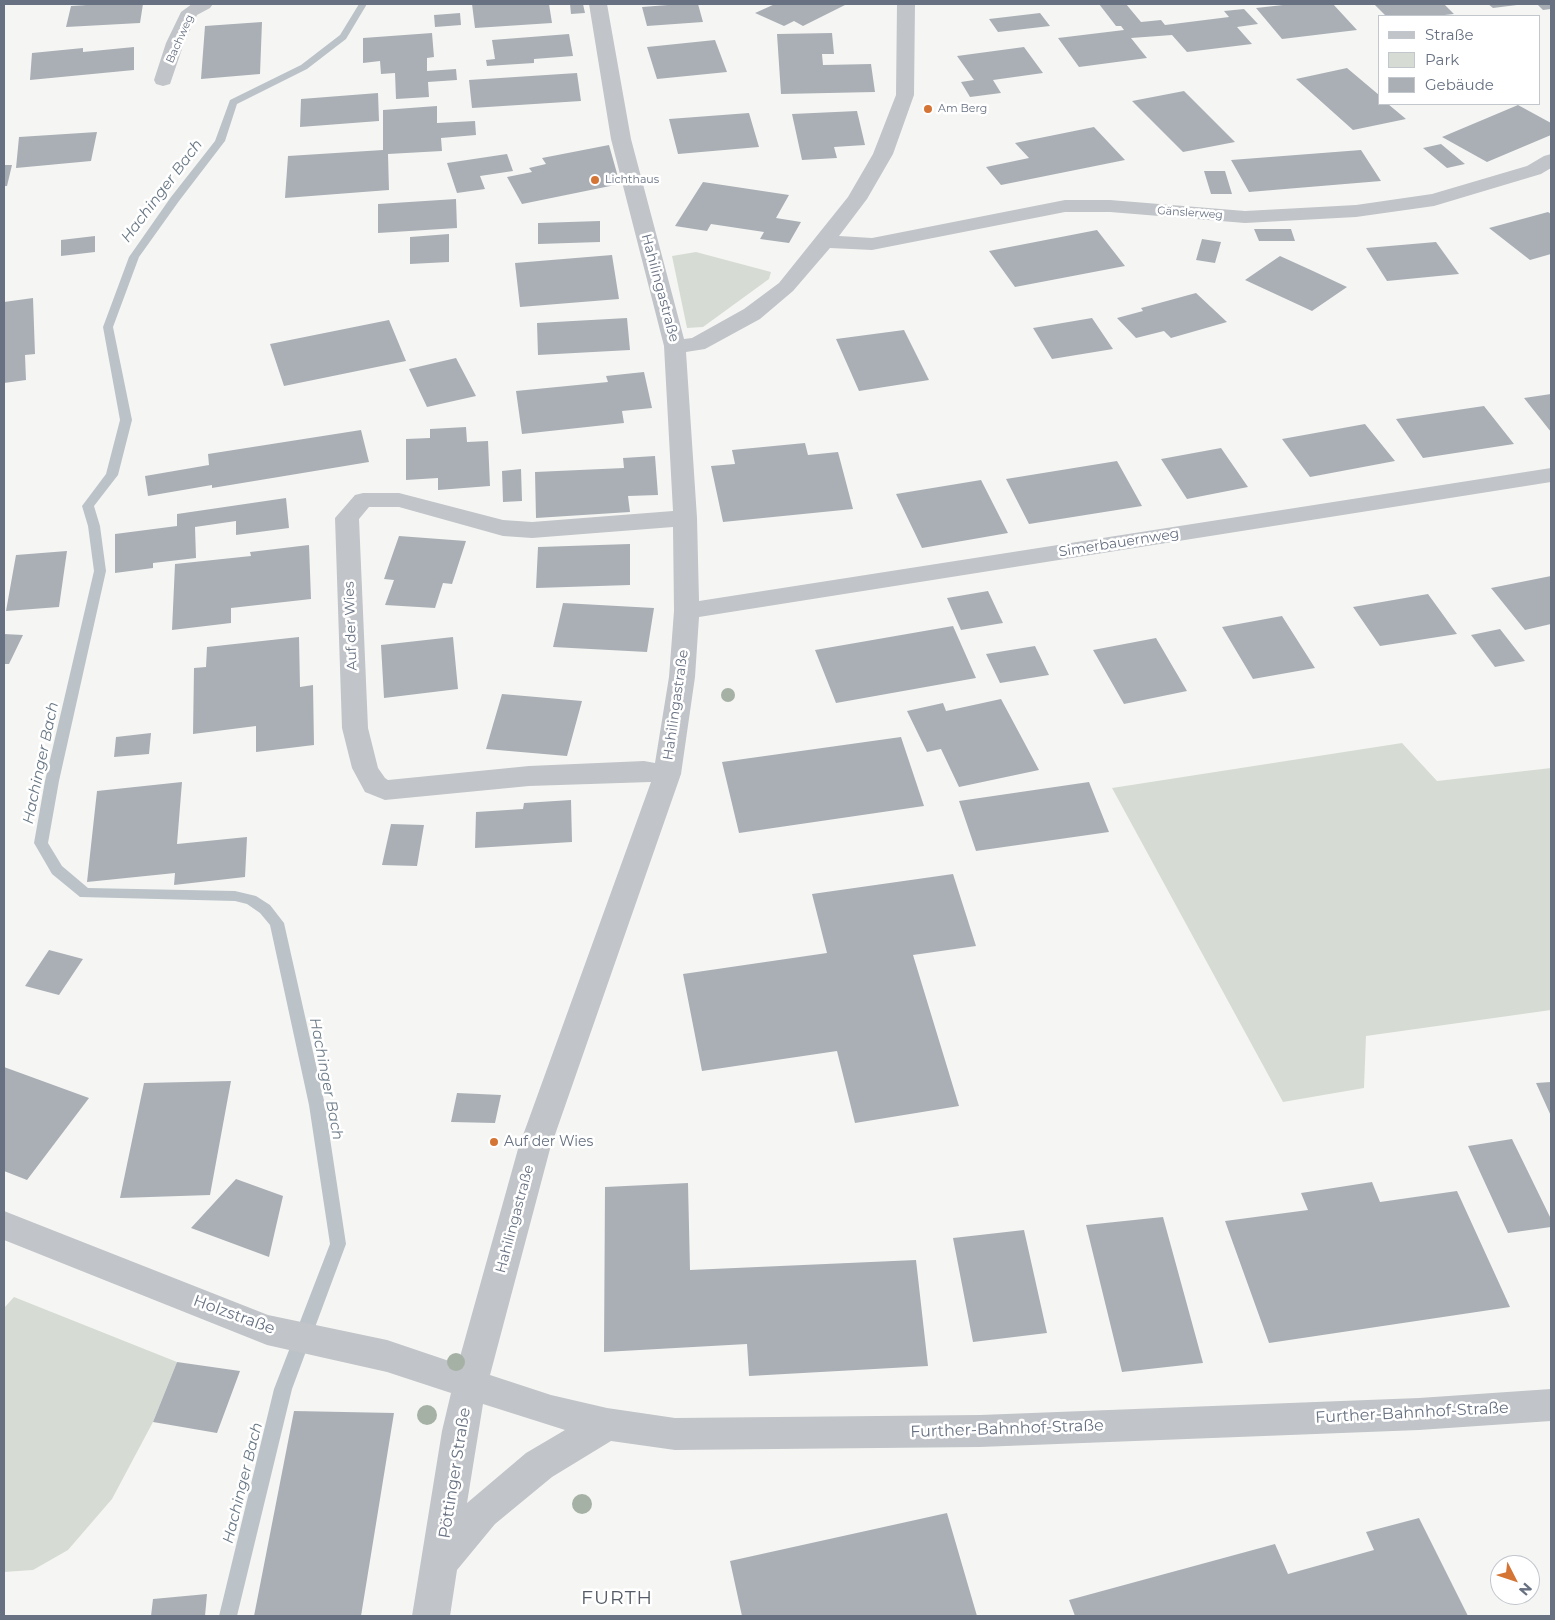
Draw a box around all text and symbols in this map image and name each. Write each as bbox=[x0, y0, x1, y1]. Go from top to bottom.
street label: Bachweg bbox=[163, 13, 197, 65]
legend bbox=[1378, 15, 1540, 105]
text: Straße bbox=[1425, 25, 1474, 44]
text: Park bbox=[1425, 50, 1459, 69]
text: Gebäude bbox=[1425, 75, 1494, 94]
place label: Am Berg bbox=[938, 102, 987, 116]
marker: Am Berg bbox=[922, 103, 934, 115]
water label: Hachinger Bach bbox=[117, 136, 207, 246]
place label: Lichthaus bbox=[605, 173, 659, 187]
marker: Lichthaus bbox=[589, 174, 601, 186]
street label: Gänslerweg bbox=[1157, 204, 1223, 222]
street label: Hahilingastraße bbox=[637, 232, 683, 344]
street label: Simerbauernweg bbox=[1058, 525, 1180, 561]
street label: Auf der Wies bbox=[341, 581, 361, 671]
street label: Hahilingastraße bbox=[660, 649, 692, 761]
water label: Hachinger Bach bbox=[19, 700, 63, 826]
water label: Hachinger Bach bbox=[305, 1016, 347, 1142]
place label: Auf der Wies bbox=[504, 1134, 593, 1150]
marker: Auf der Wies bbox=[488, 1136, 500, 1148]
street label: Hahilingastraße bbox=[492, 1163, 538, 1275]
street label: Holzstraße bbox=[191, 1291, 277, 1339]
street label: Further-Bahnhof-Straße bbox=[1315, 1398, 1509, 1428]
street label: Pöttinger Straße bbox=[435, 1406, 475, 1540]
street label: Further-Bahnhof-Straße bbox=[910, 1416, 1104, 1442]
water label: Hachinger Bach bbox=[219, 1421, 267, 1545]
north arrow bbox=[1490, 1555, 1540, 1605]
text: N bbox=[1515, 1579, 1536, 1599]
district label: FURTH bbox=[580, 1587, 654, 1609]

